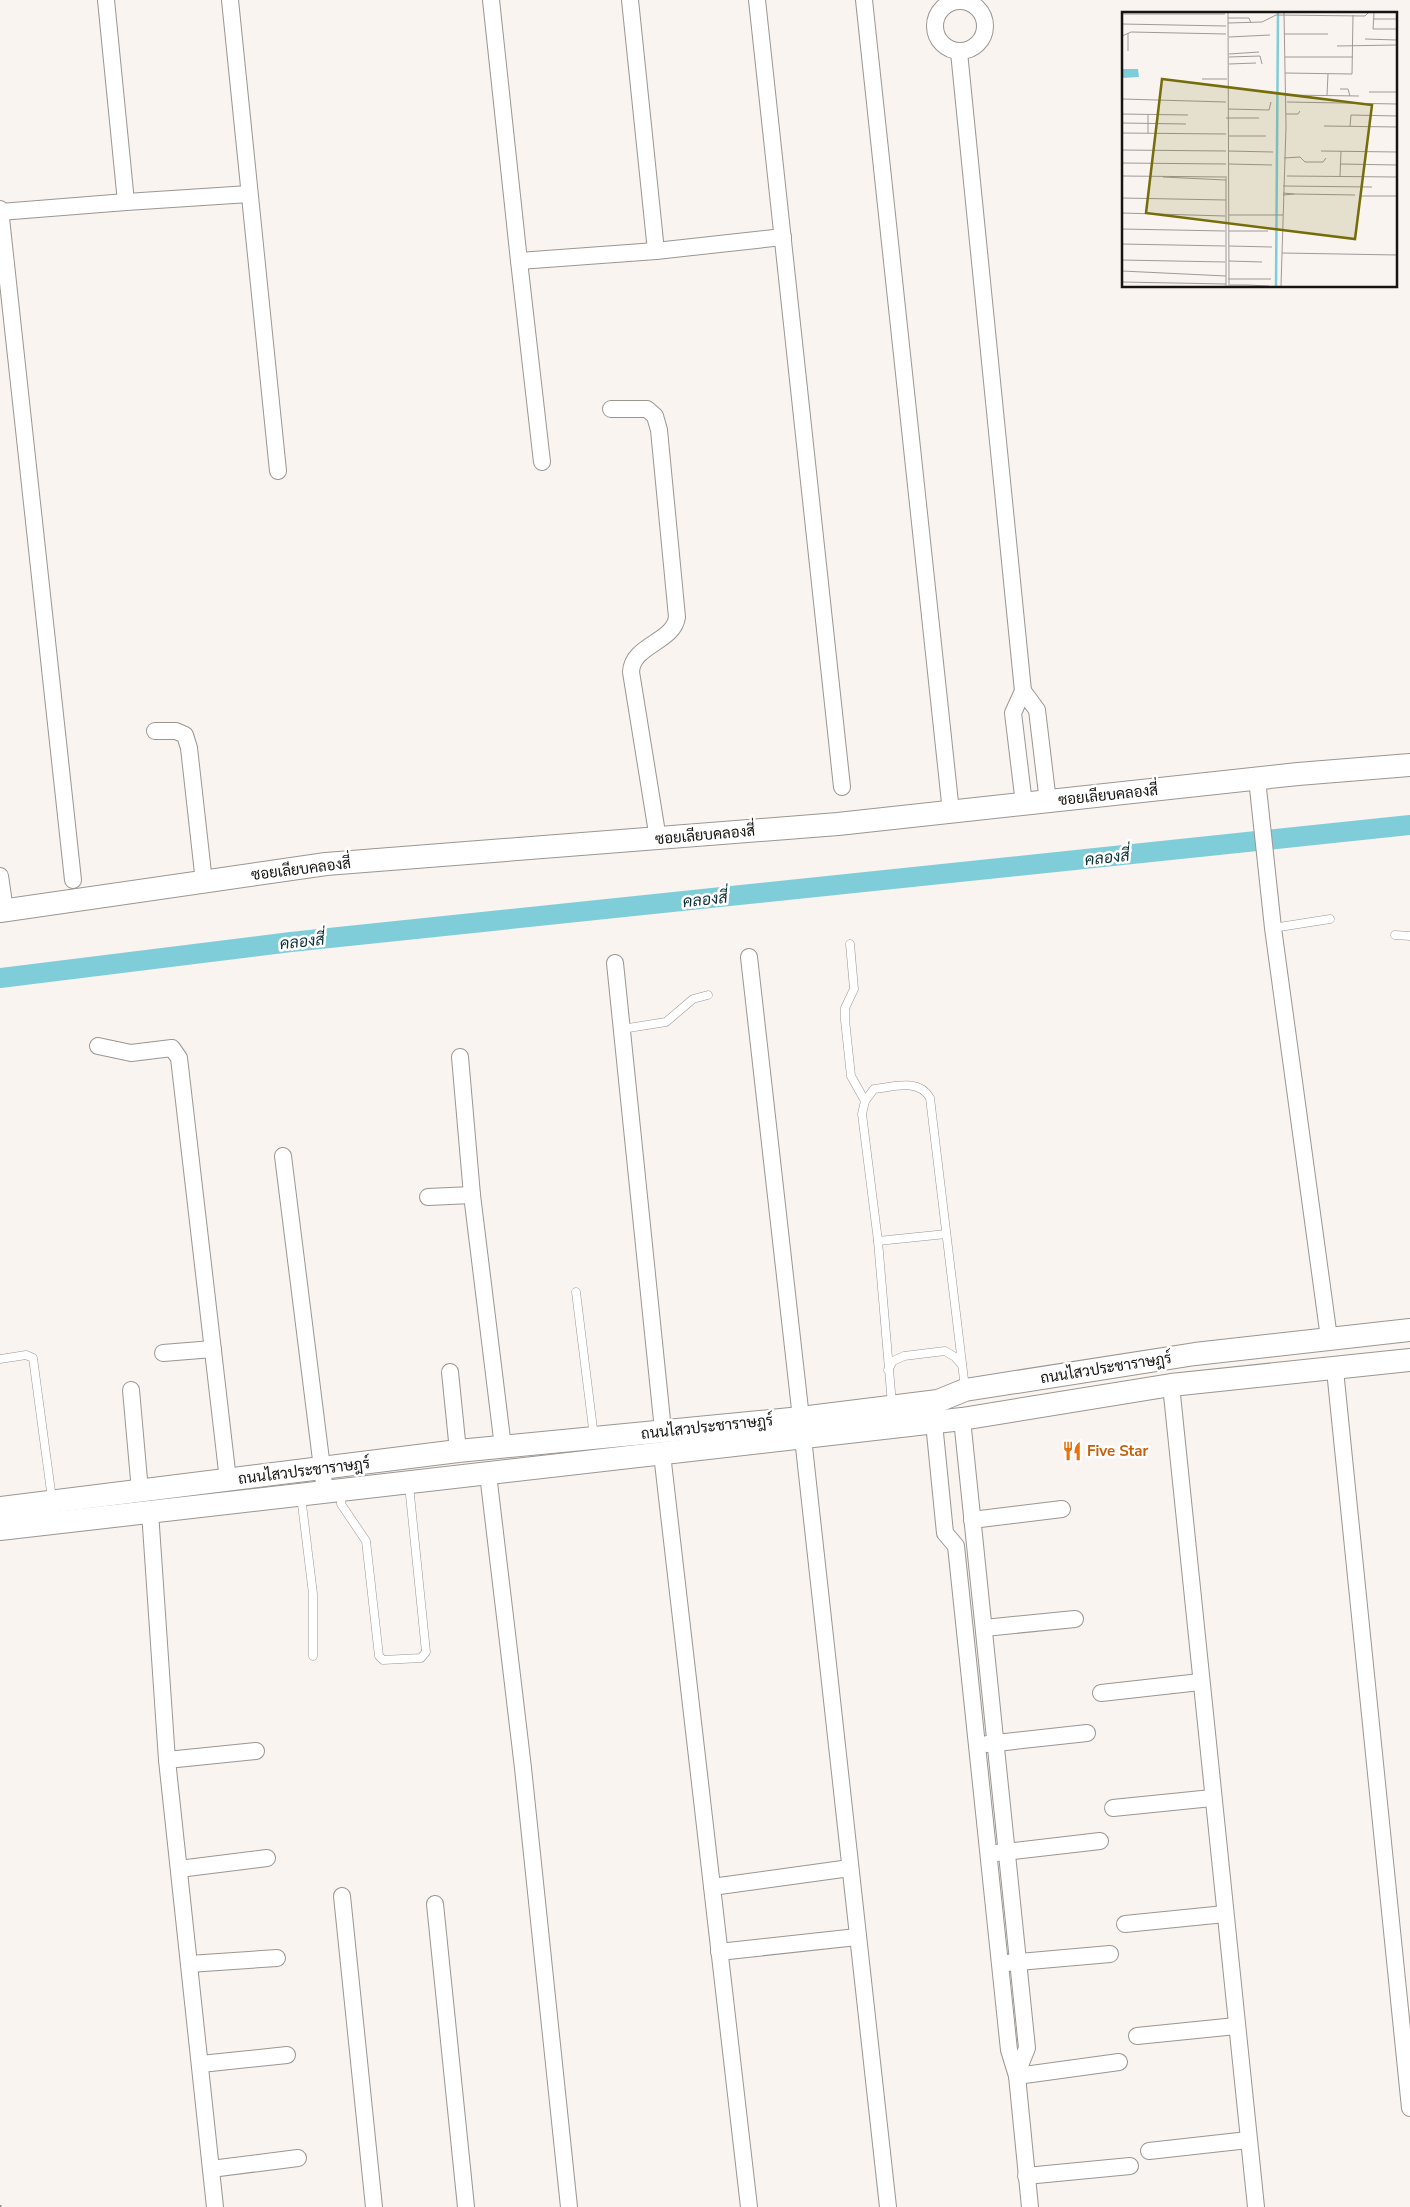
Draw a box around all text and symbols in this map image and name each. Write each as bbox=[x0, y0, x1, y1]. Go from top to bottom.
inset map bbox=[1122, 12, 1398, 288]
street label: ซอยเลียบคลองสี่ bbox=[1057, 775, 1159, 810]
street label: ซอยเลียบคลองสี่ bbox=[654, 816, 756, 849]
water label: คลองสี่ bbox=[1083, 841, 1133, 871]
street label: ซอยเลียบคลองสี่ bbox=[249, 848, 352, 885]
water label: คลองสี่ bbox=[681, 883, 731, 913]
water label: คลองสี่ bbox=[278, 925, 328, 955]
street label: ถนนไสวประชาราษฎร์ bbox=[1039, 1348, 1173, 1388]
street label: ถนนไสวประชาราษฎร์ bbox=[640, 1410, 774, 1444]
restaurant icon: Five Star bbox=[1061, 1440, 1083, 1462]
place label: Five Star bbox=[1087, 1441, 1149, 1461]
street label: ถนนไสวประชาราษฎร์ bbox=[237, 1453, 371, 1489]

